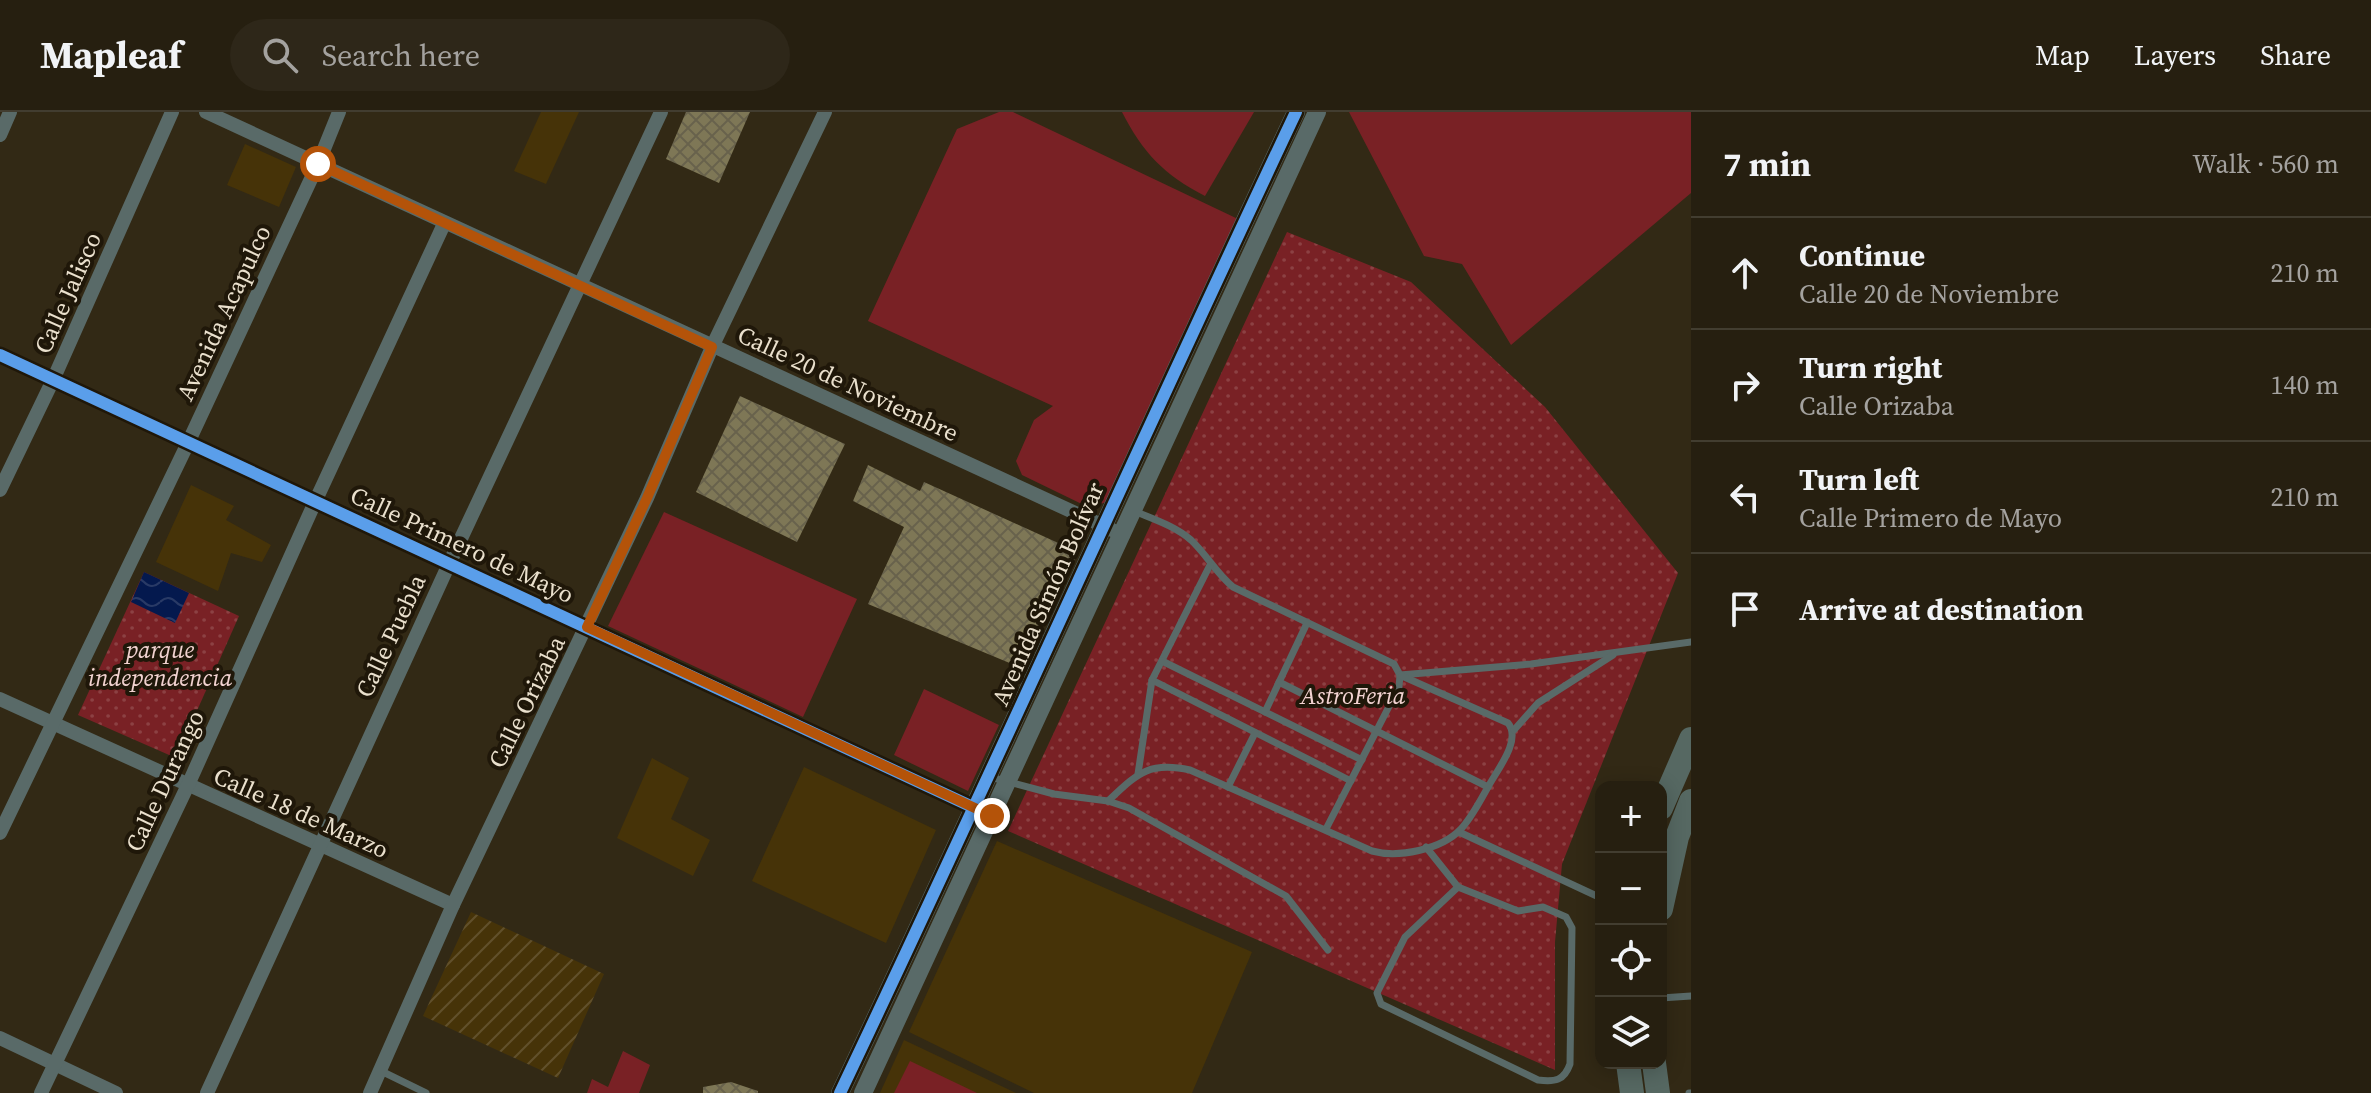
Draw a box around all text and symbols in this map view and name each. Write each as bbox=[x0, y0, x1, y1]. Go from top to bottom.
search box bbox=[230, 19, 790, 91]
text: Mapleaf bbox=[40, 29, 182, 81]
icon: search bbox=[258, 33, 302, 77]
text: Search here bbox=[322, 35, 480, 76]
text: Map bbox=[2035, 36, 2090, 74]
text: Layers bbox=[2134, 36, 2216, 74]
text: Share bbox=[2260, 36, 2331, 74]
text: 7 min bbox=[1723, 141, 1811, 187]
route start bbox=[300, 146, 336, 182]
text: Walk · 560 m bbox=[2192, 146, 2339, 182]
street label: Avenida Acapulco bbox=[168, 220, 279, 406]
street label: Calle Jalisco bbox=[26, 227, 109, 359]
text: Continue bbox=[1799, 235, 1925, 276]
icon: ahead bbox=[1723, 251, 1767, 295]
text: 210 m bbox=[2271, 255, 2339, 291]
text: Calle 20 de Noviembre bbox=[1799, 276, 2059, 312]
street label: Calle 20 de Noviembre bbox=[732, 318, 964, 449]
text: Turn right bbox=[1799, 347, 1942, 388]
icon: right bbox=[1723, 363, 1767, 407]
text: 140 m bbox=[2271, 367, 2339, 403]
text: Calle Orizaba bbox=[1799, 388, 1954, 424]
text: Turn left bbox=[1799, 459, 1919, 500]
icon: left bbox=[1723, 475, 1767, 519]
street label: Avenida Simón Bolívar bbox=[983, 477, 1112, 711]
street label: Calle Primero de Mayo bbox=[345, 478, 579, 611]
text: 210 m bbox=[2271, 479, 2339, 515]
text: Calle Primero de Mayo bbox=[1799, 500, 2062, 536]
street label: Calle Puebla bbox=[348, 568, 434, 703]
icon: arrive bbox=[1723, 587, 1767, 631]
text: Arrive at destination bbox=[1799, 589, 2084, 630]
street label: Calle Orizaba bbox=[480, 630, 573, 773]
park label: parque independencia bbox=[88, 633, 233, 694]
park label: AstroFeria bbox=[1299, 679, 1406, 712]
street label: Calle Durango bbox=[117, 705, 212, 857]
street label: Calle 18 de Marzo bbox=[209, 759, 394, 866]
map controls bbox=[1595, 781, 1667, 1069]
button: + bbox=[1595, 781, 1667, 853]
route end bbox=[974, 798, 1010, 834]
button: − bbox=[1595, 853, 1667, 925]
button: locate bbox=[1595, 925, 1667, 997]
button: layers bbox=[1595, 997, 1667, 1069]

